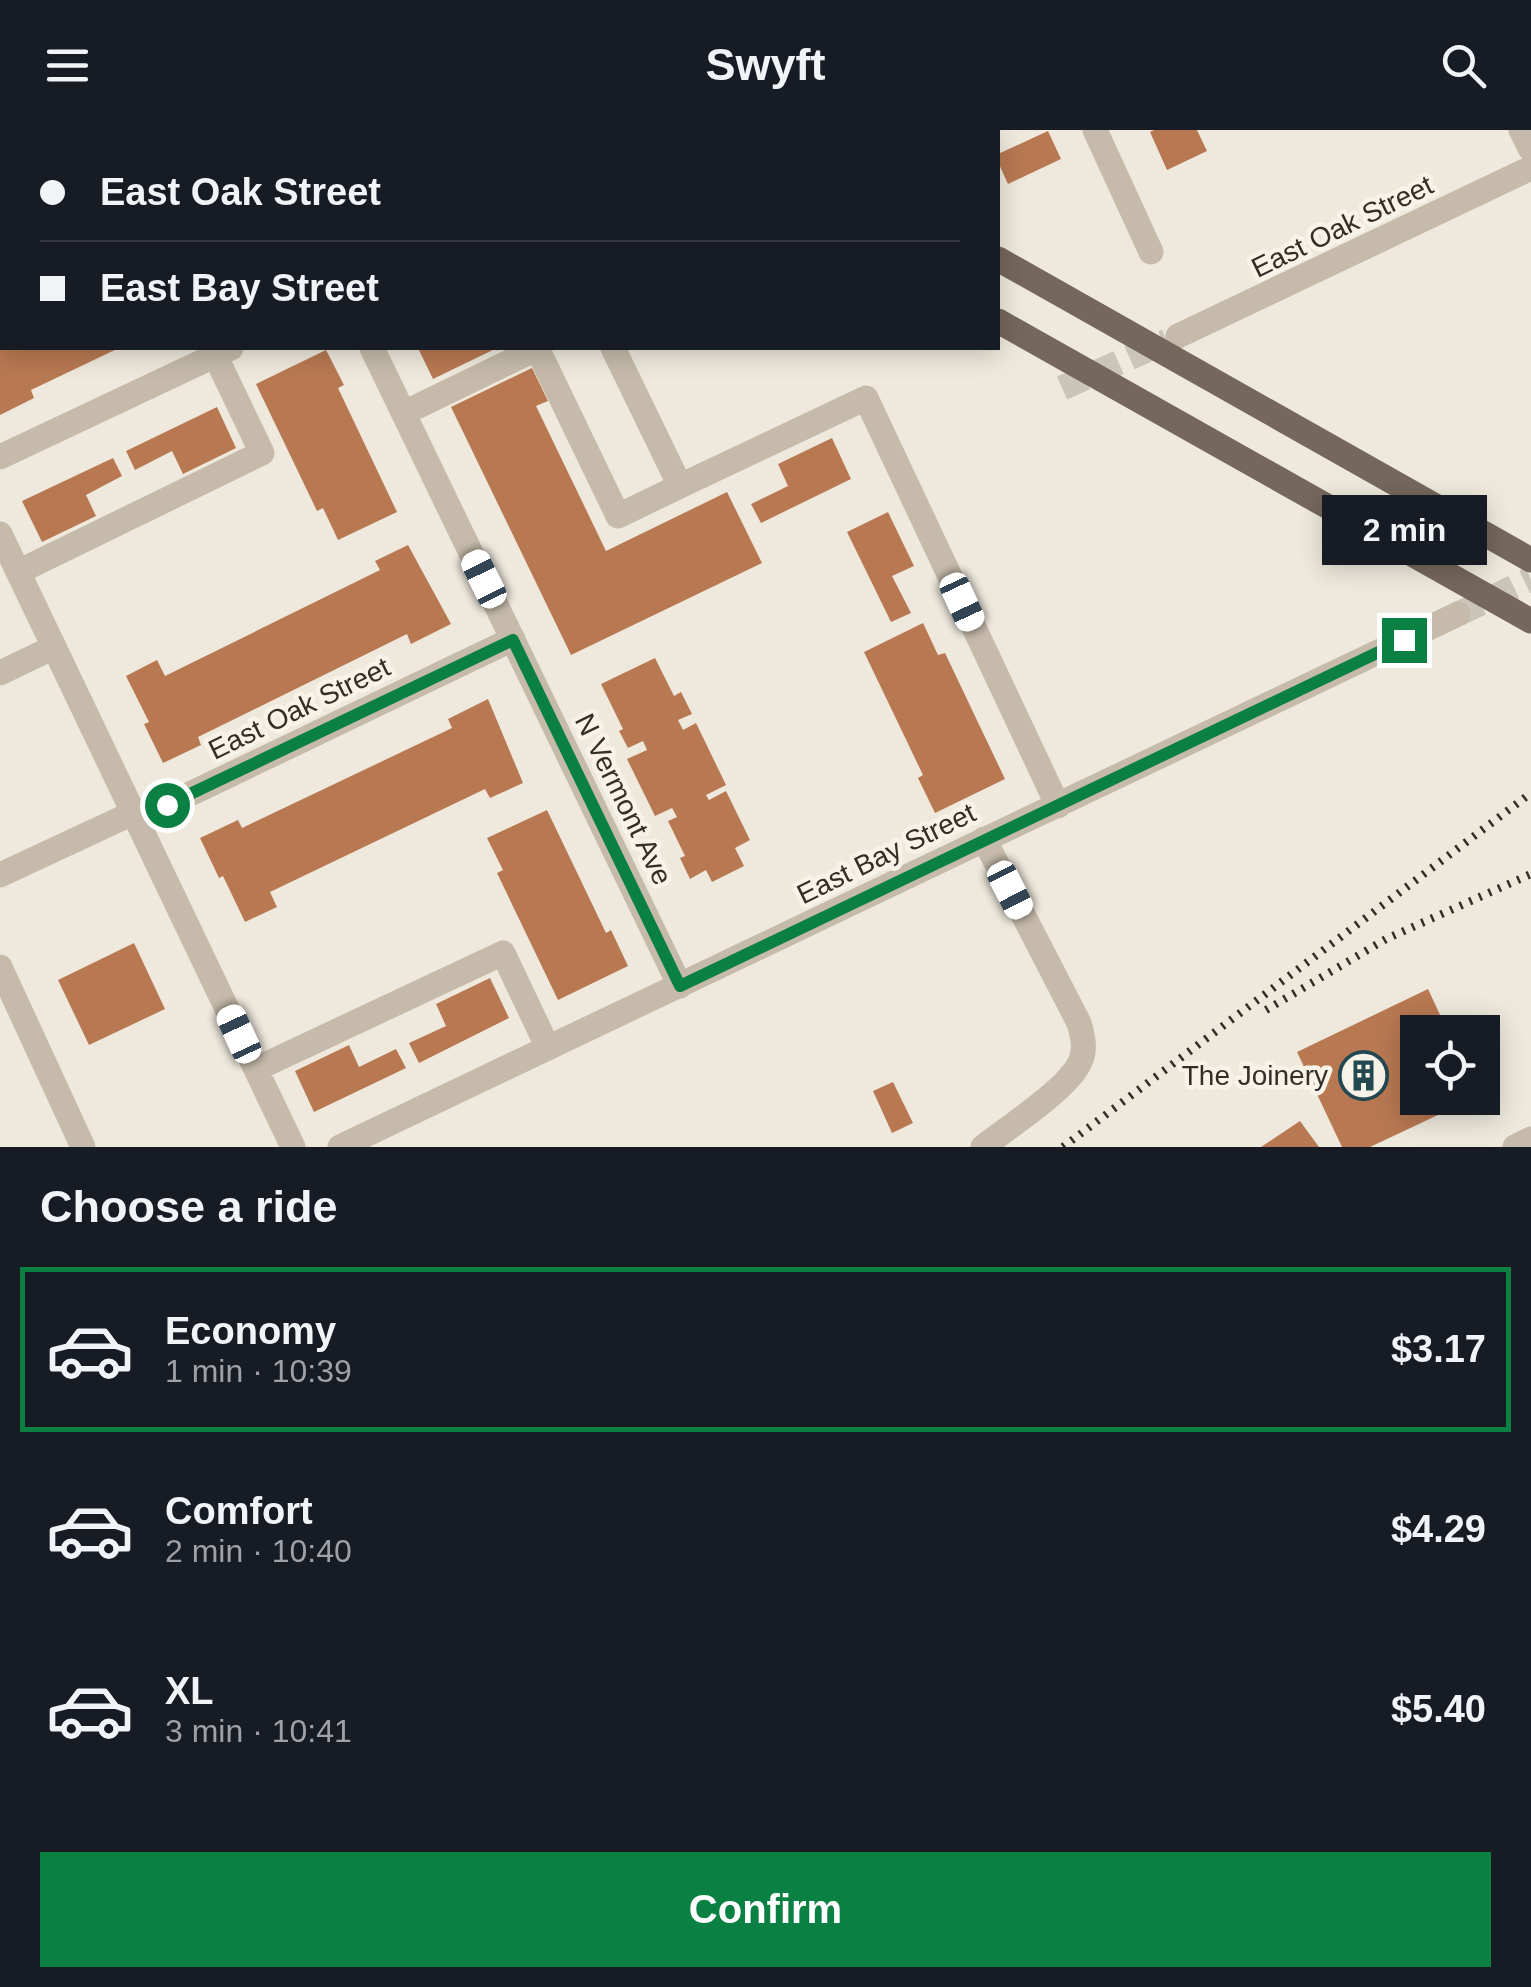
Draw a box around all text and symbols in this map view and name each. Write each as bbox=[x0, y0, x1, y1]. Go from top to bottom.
icon: menu bbox=[40, 38, 95, 93]
icon: search bbox=[1436, 38, 1491, 93]
text: Swyft bbox=[705, 39, 826, 90]
street label: East Oak Street bbox=[1247, 169, 1438, 284]
text: East Oak Street bbox=[100, 171, 381, 213]
text: East Bay Street bbox=[100, 267, 379, 309]
callout: 2 min bbox=[1322, 495, 1486, 565]
text: 2 min bbox=[1363, 512, 1446, 548]
car bbox=[457, 545, 511, 613]
car bbox=[936, 568, 988, 636]
route end bbox=[1382, 618, 1427, 663]
street label: East Oak Street bbox=[204, 651, 395, 766]
street label: N Vermont Ave bbox=[569, 709, 678, 890]
route start bbox=[145, 783, 190, 828]
street label: East Bay Street bbox=[792, 797, 981, 910]
car bbox=[983, 856, 1037, 924]
car bbox=[213, 1000, 265, 1068]
map controls bbox=[1400, 1015, 1500, 1115]
button: locate bbox=[1400, 1015, 1500, 1115]
building icon: The Joinery bbox=[1337, 1049, 1389, 1101]
place label: The Joinery bbox=[1182, 1060, 1328, 1091]
text: Choose a ride bbox=[40, 1181, 338, 1232]
icon: car bbox=[45, 1305, 135, 1395]
text: Economy bbox=[165, 1310, 336, 1352]
text: $3.17 bbox=[1391, 1328, 1486, 1370]
text: 1 min · 10:39 bbox=[165, 1353, 352, 1389]
icon: car bbox=[45, 1485, 135, 1575]
text: Comfort bbox=[165, 1490, 313, 1532]
text: $4.29 bbox=[1391, 1508, 1486, 1550]
text: 2 min · 10:40 bbox=[165, 1533, 352, 1569]
icon: car bbox=[45, 1665, 135, 1755]
text: XL bbox=[165, 1670, 214, 1712]
text: $5.40 bbox=[1391, 1688, 1486, 1730]
text: 3 min · 10:41 bbox=[165, 1713, 352, 1749]
button: Confirm bbox=[40, 1852, 1491, 1967]

